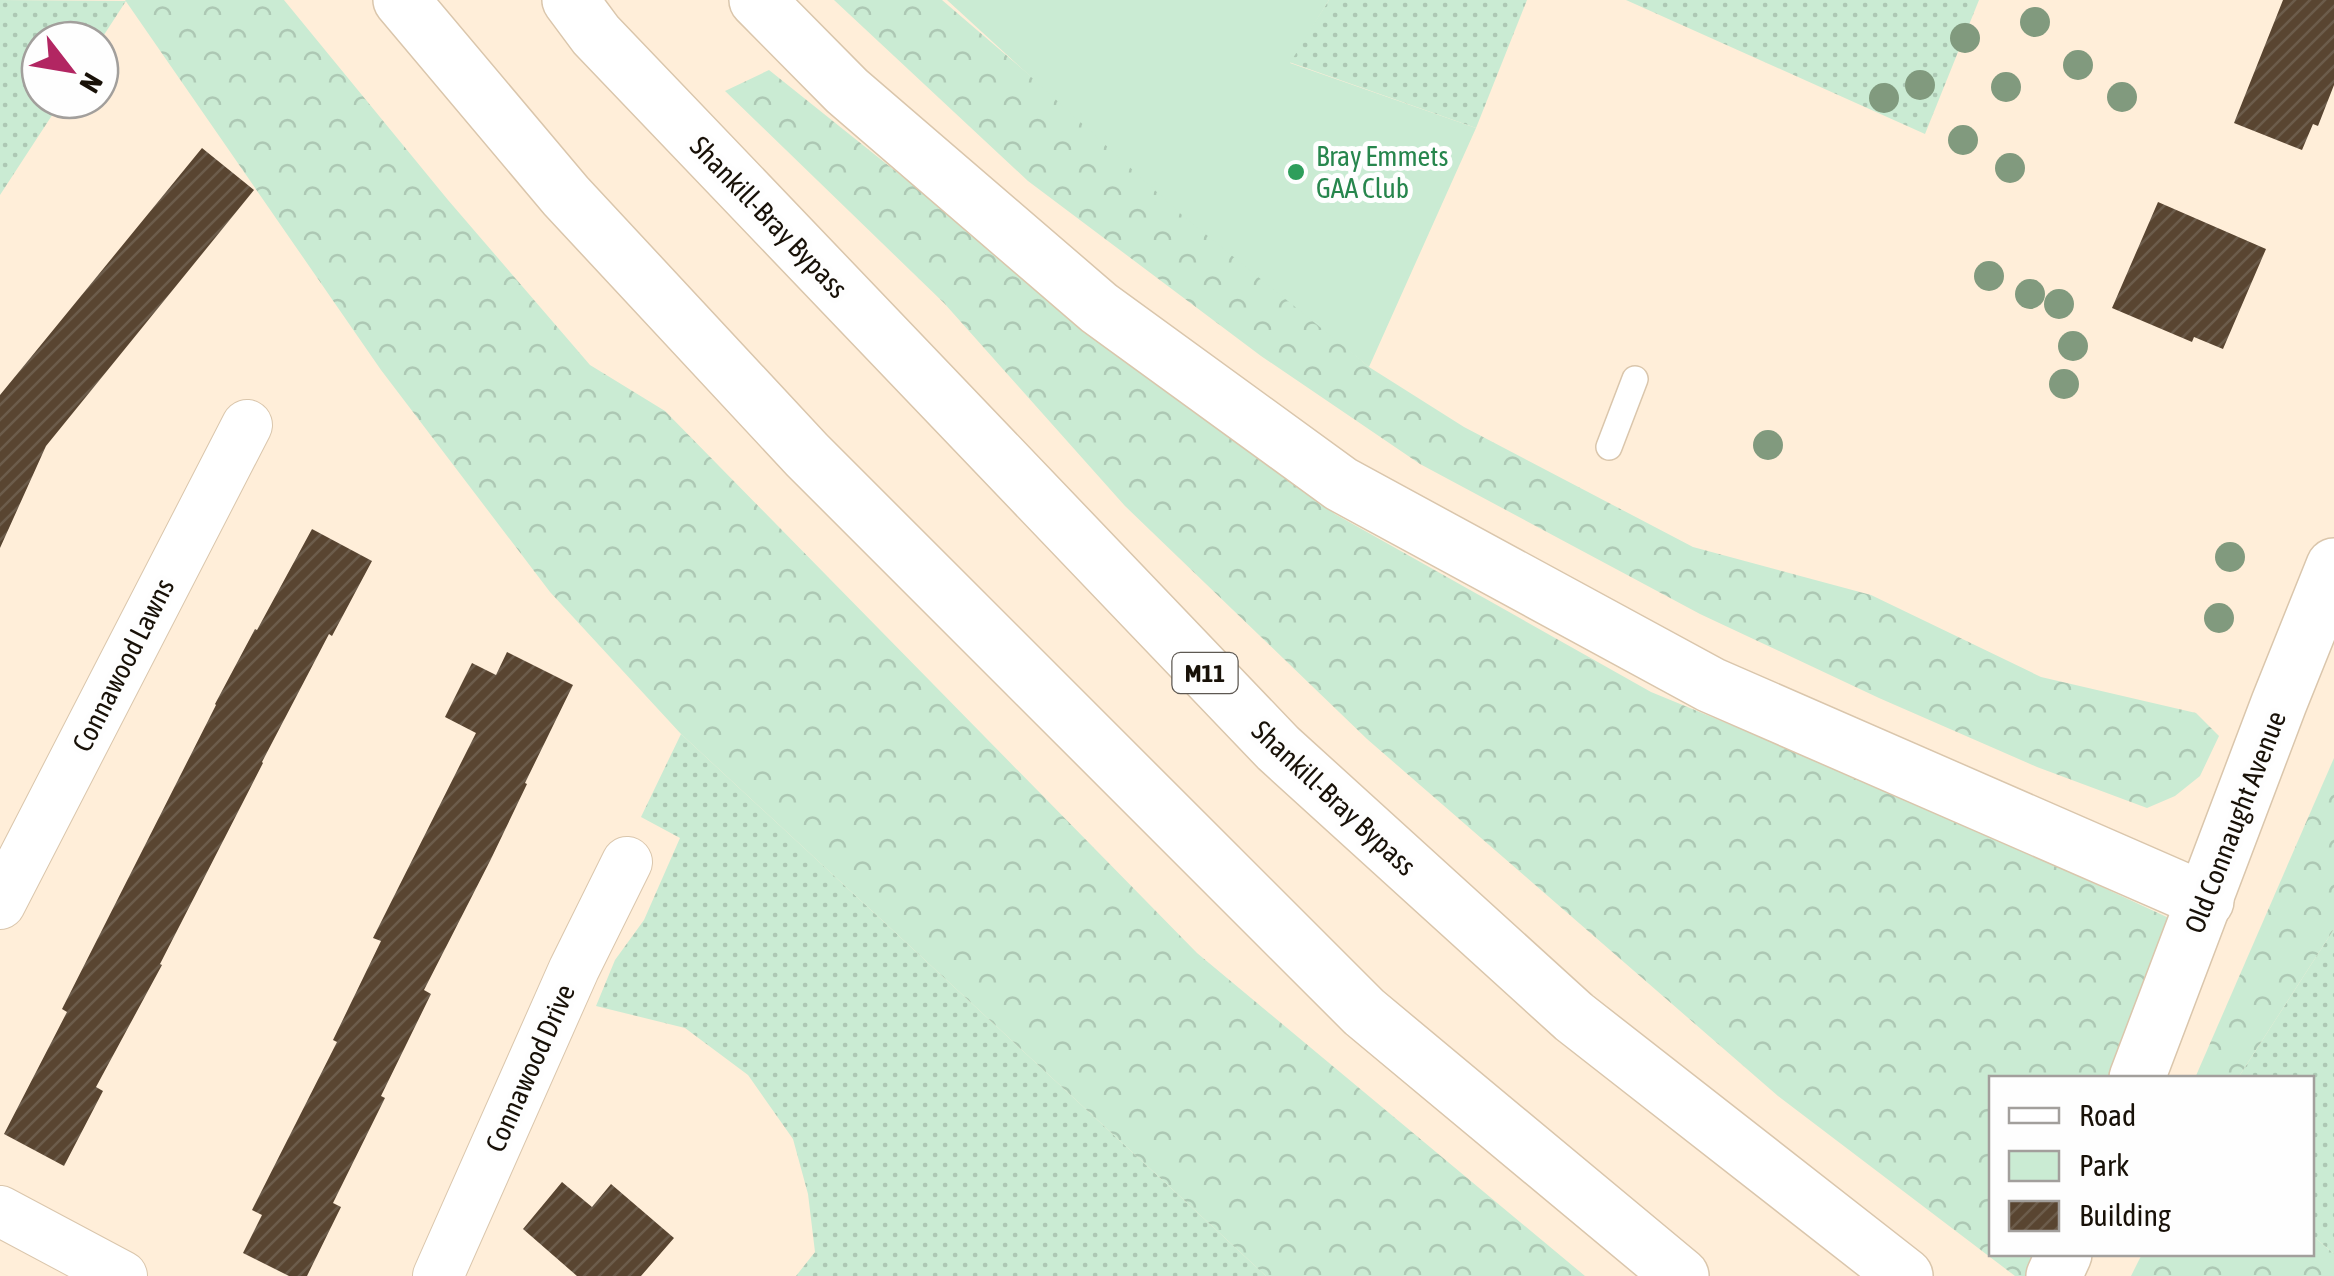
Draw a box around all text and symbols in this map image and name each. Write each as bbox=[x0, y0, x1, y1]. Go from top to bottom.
north arrow bbox=[20, 20, 120, 120]
text: N bbox=[73, 68, 109, 98]
street label: Shankill-Bray Bypass bbox=[684, 130, 854, 304]
place label: Bray Emmets GAA Club bbox=[1316, 140, 1448, 204]
marker: Bray Emmets GAA Club bbox=[1285, 161, 1307, 183]
street label: Connawood Lawns bbox=[66, 573, 180, 757]
road number: M11 bbox=[1172, 653, 1238, 693]
street label: Old Connaught Avenue bbox=[2178, 707, 2292, 937]
street label: Shankill-Bray Bypass bbox=[1246, 714, 1422, 882]
street label: Connawood Drive bbox=[479, 979, 581, 1157]
legend bbox=[1989, 1076, 2314, 1256]
text: Road bbox=[2079, 1098, 2136, 1132]
text: Park bbox=[2079, 1148, 2129, 1182]
text: Building bbox=[2079, 1198, 2171, 1232]

